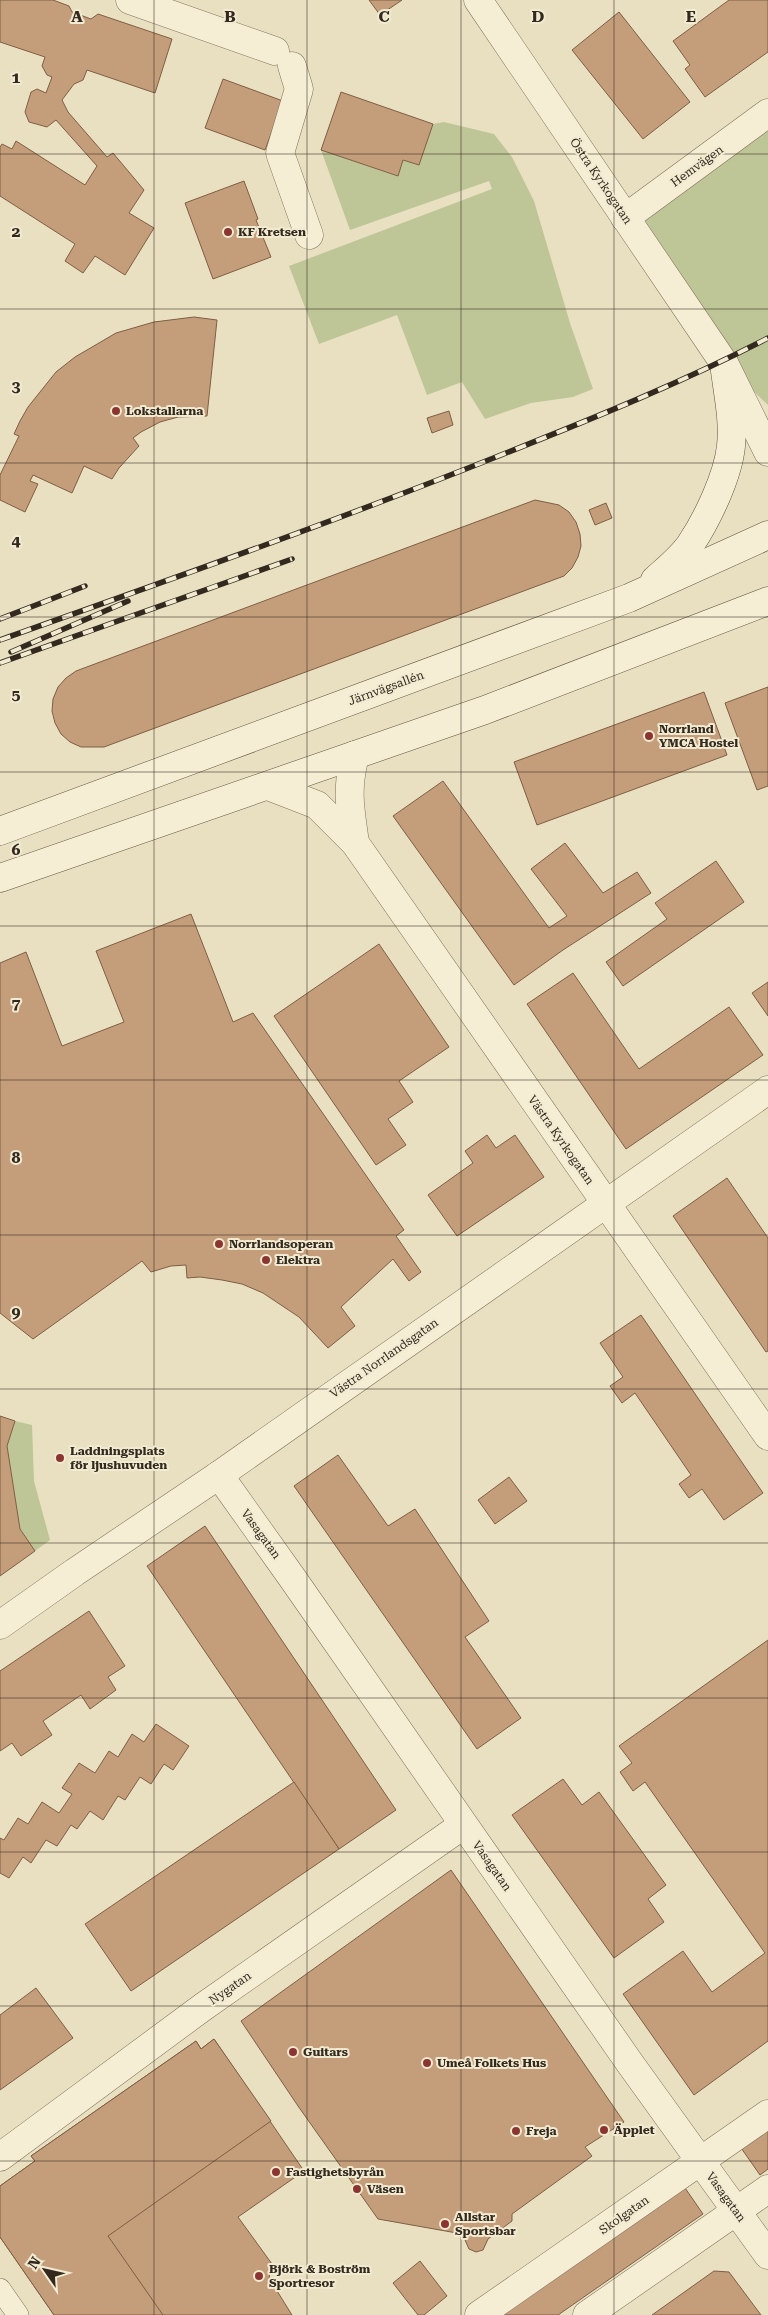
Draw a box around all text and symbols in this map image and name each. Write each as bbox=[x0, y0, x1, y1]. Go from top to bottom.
text: A bbox=[71, 7, 83, 26]
text: B bbox=[224, 7, 236, 26]
text: C bbox=[378, 7, 390, 26]
text: D bbox=[532, 7, 545, 26]
text: E bbox=[686, 7, 696, 26]
text: 1 bbox=[12, 68, 21, 87]
street label: Östra Kyrkogatan bbox=[567, 135, 635, 227]
street label: Hemvägen bbox=[668, 142, 726, 190]
text: 2 bbox=[12, 222, 21, 241]
place label: KF Kretsen bbox=[238, 225, 306, 239]
marker: KF Kretsen bbox=[222, 226, 234, 238]
text: 3 bbox=[12, 377, 21, 396]
place label: Lokstallarna bbox=[126, 404, 203, 418]
marker: Lokstallarna bbox=[110, 405, 122, 417]
text: 4 bbox=[12, 531, 21, 550]
street label: Järnvägsallén bbox=[346, 668, 426, 708]
text: 5 bbox=[12, 685, 21, 704]
place label: Norrland YMCA Hostel bbox=[659, 722, 738, 750]
marker: Norrland YMCA Hostel bbox=[643, 730, 655, 742]
text: 6 bbox=[12, 840, 21, 859]
text: 7 bbox=[12, 994, 21, 1013]
street label: Västra Kyrkogatan bbox=[525, 1093, 597, 1187]
text: 8 bbox=[12, 1148, 21, 1167]
place label: Norrlandsoperan bbox=[229, 1237, 333, 1251]
marker: Norrlandsoperan bbox=[213, 1238, 225, 1250]
place label: Elektra bbox=[276, 1253, 320, 1267]
marker: Elektra bbox=[260, 1254, 272, 1266]
text: 9 bbox=[12, 1303, 21, 1322]
street label: Västra Norrlandsgatan bbox=[327, 1315, 441, 1401]
place label: Laddningsplats för ljushuvuden bbox=[70, 1444, 167, 1472]
marker: Laddningsplats för ljushuvuden bbox=[54, 1452, 66, 1464]
street label: Vasagatan bbox=[238, 1506, 284, 1562]
street label: Vasagatan bbox=[470, 1838, 514, 1894]
street label: Nygatan bbox=[206, 1968, 254, 2008]
place label: Guitars bbox=[303, 2045, 348, 2059]
marker: Guitars bbox=[287, 2046, 299, 2058]
place label: Umeå Folkets Hus bbox=[437, 2056, 546, 2070]
marker: Umeå Folkets Hus bbox=[421, 2057, 433, 2069]
place label: Äpplet bbox=[614, 2123, 655, 2137]
place label: Freja bbox=[526, 2124, 557, 2138]
marker: Äpplet bbox=[598, 2124, 610, 2136]
marker: Freja bbox=[510, 2125, 522, 2137]
place label: Fastighetsbyrån bbox=[286, 2165, 384, 2179]
marker: Fastighetsbyrån bbox=[270, 2166, 282, 2178]
street label: Vasagatan bbox=[703, 2169, 749, 2225]
place label: Väsen bbox=[367, 2182, 404, 2196]
marker: Väsen bbox=[351, 2183, 363, 2195]
street label: Skolgatan bbox=[596, 2193, 652, 2237]
place label: Allstar Sportsbar bbox=[455, 2210, 516, 2238]
marker: Allstar Sportsbar bbox=[439, 2218, 451, 2230]
north arrow bbox=[20, 2245, 70, 2295]
text: N bbox=[25, 2254, 44, 2272]
place label: Björk & Boström Sportresor bbox=[269, 2262, 371, 2290]
marker: Björk & Boström Sportresor bbox=[253, 2270, 265, 2282]

